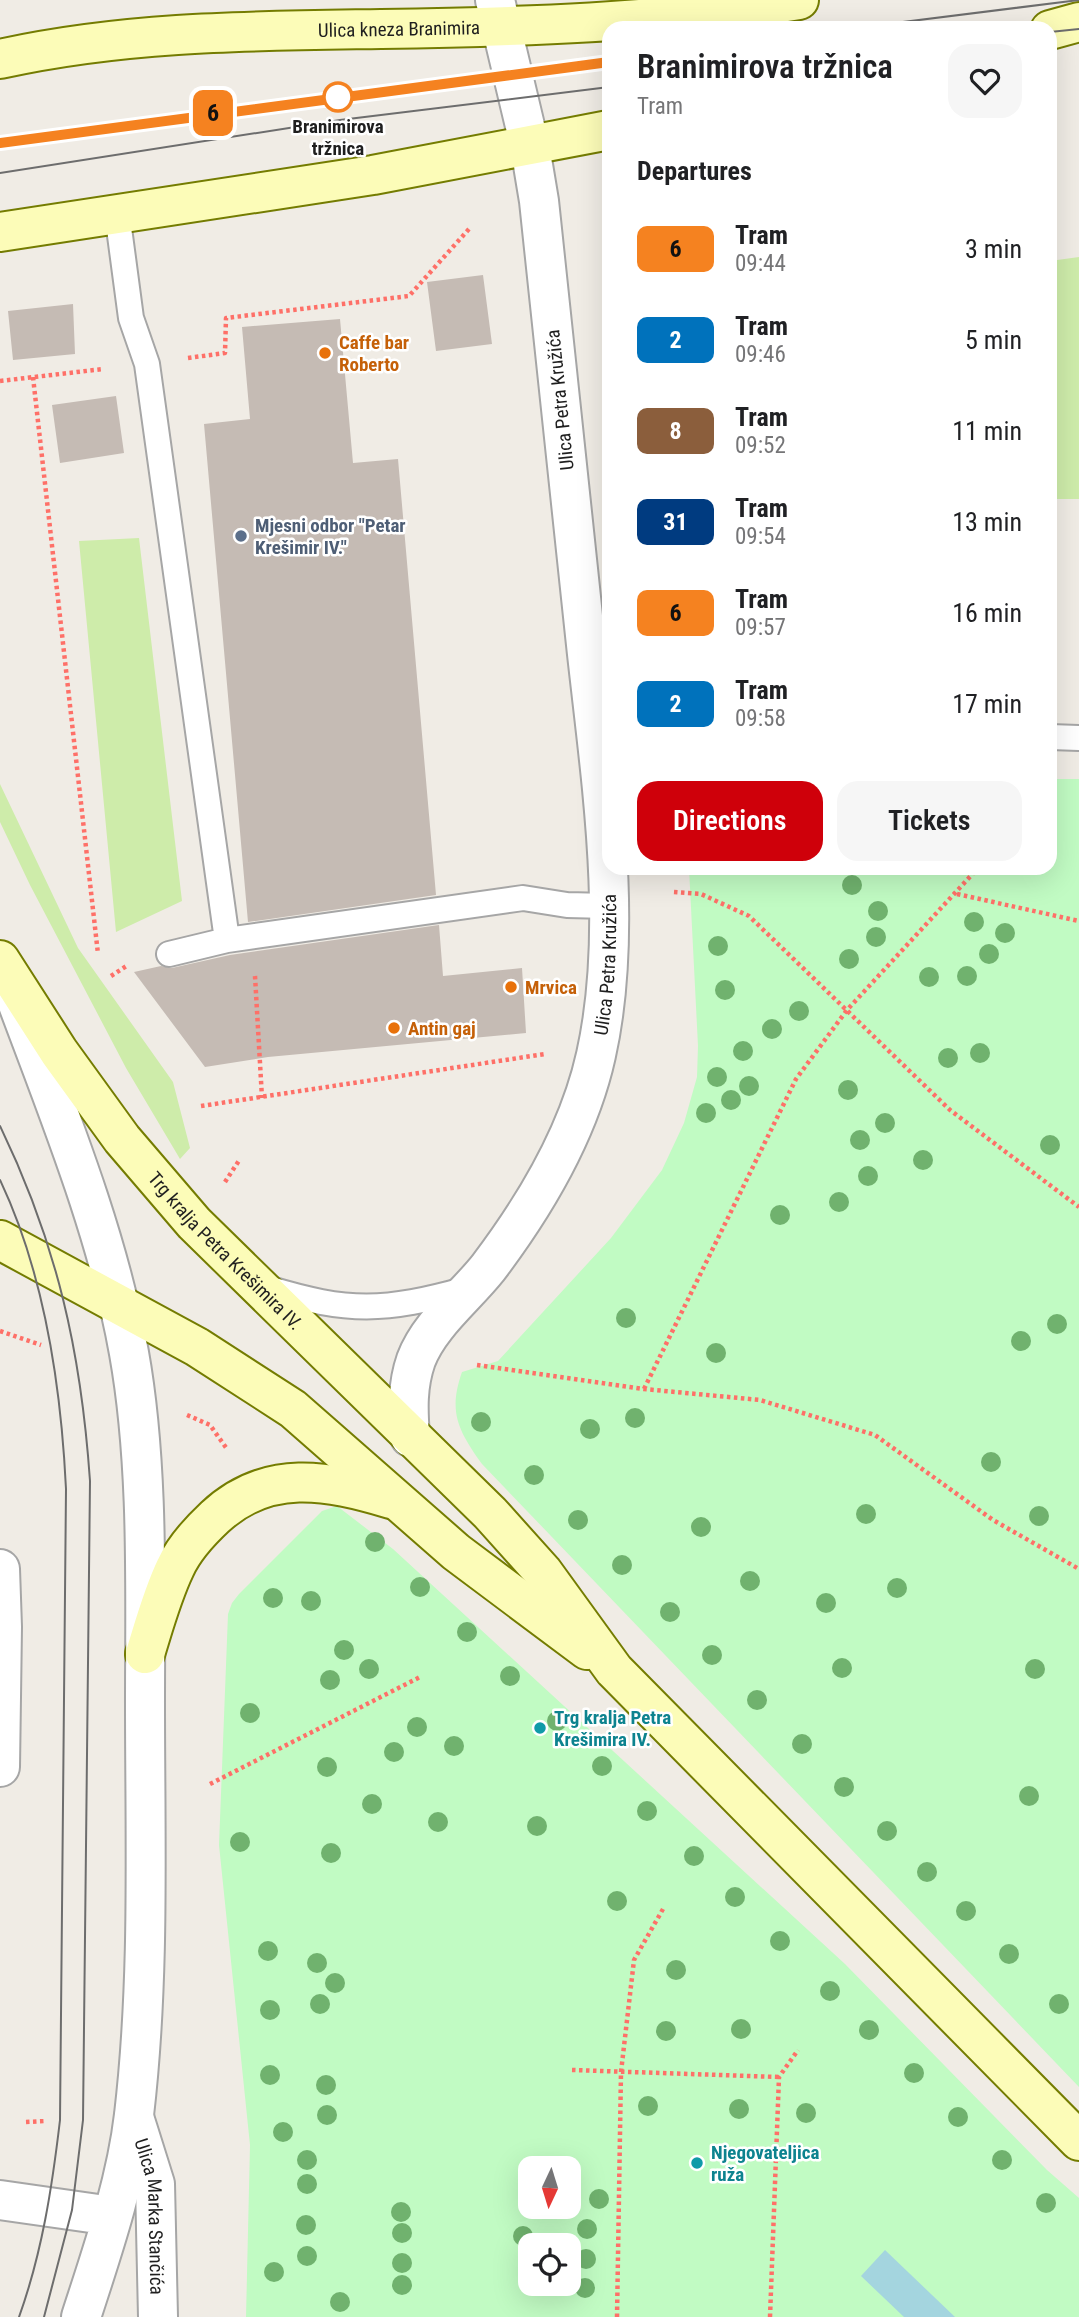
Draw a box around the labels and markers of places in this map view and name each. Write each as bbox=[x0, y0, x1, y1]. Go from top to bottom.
marker: Branimirova tržnica bbox=[323, 82, 353, 112]
place label: Branimirova tržnica bbox=[292, 115, 384, 160]
place label: Caffe bar Roberto bbox=[339, 331, 409, 376]
marker: Caffe bar Roberto bbox=[317, 345, 333, 361]
place label: Mjesni odbor "Petar Krešimir IV." bbox=[255, 514, 406, 559]
marker: Mjesni odbor "Petar Krešimir IV." bbox=[233, 528, 249, 544]
place label: Mrvica bbox=[525, 976, 577, 999]
marker: Mrvica bbox=[503, 979, 519, 995]
place label: Antin gaj bbox=[408, 1017, 476, 1040]
marker: Antin gaj bbox=[386, 1020, 402, 1036]
place label: Trg kralja Petra Krešimira IV. bbox=[554, 1706, 671, 1751]
marker: Trg kralja Petra Krešimira IV. bbox=[532, 1720, 548, 1736]
place label: Njegovateljica ruža bbox=[711, 2141, 819, 2186]
marker: Njegovateljica ruža bbox=[689, 2155, 705, 2171]

